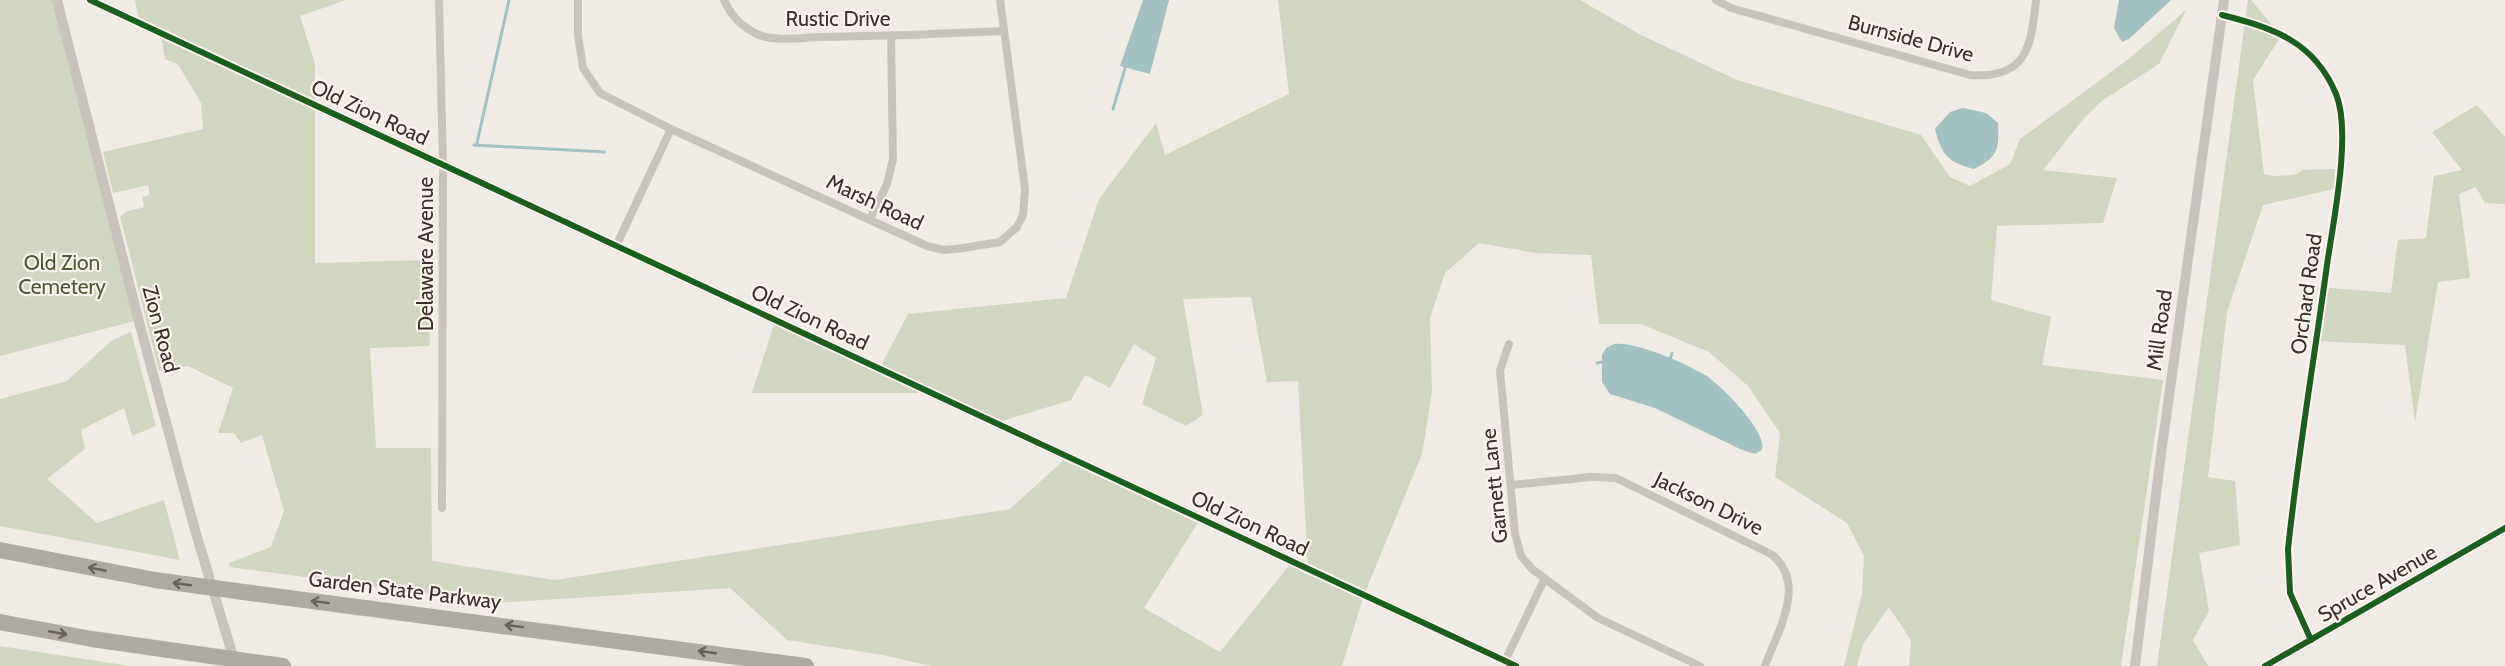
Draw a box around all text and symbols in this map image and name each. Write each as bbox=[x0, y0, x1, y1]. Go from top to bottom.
street label: Rustic Drive bbox=[786, 6, 891, 31]
street label: Burnside Drive bbox=[1845, 9, 1977, 67]
street label: Old Zion Road bbox=[307, 74, 433, 150]
street label: Marsh Road bbox=[823, 169, 927, 235]
street label: Delaware Avenue bbox=[413, 177, 438, 331]
street label: Orchard Road bbox=[2285, 232, 2327, 356]
park label: Old Zion Cemetery bbox=[18, 250, 106, 299]
street label: Old Zion Road bbox=[747, 279, 873, 355]
street label: Zion Road bbox=[137, 283, 185, 375]
street label: Mill Road bbox=[2141, 288, 2177, 372]
street label: Garnett Lane bbox=[1476, 427, 1512, 545]
street label: Jackson Drive bbox=[1650, 465, 1768, 540]
street label: Old Zion Road bbox=[1187, 485, 1313, 561]
street label: Spruce Avenue bbox=[2313, 539, 2441, 627]
one-way arrow bbox=[88, 563, 108, 574]
street label: Garden State Parkway bbox=[307, 566, 503, 614]
one-way arrow bbox=[173, 578, 193, 589]
one-way arrow bbox=[311, 596, 330, 607]
one-way arrow bbox=[504, 621, 524, 632]
one-way arrow bbox=[47, 628, 67, 639]
one-way arrow bbox=[697, 646, 717, 657]

